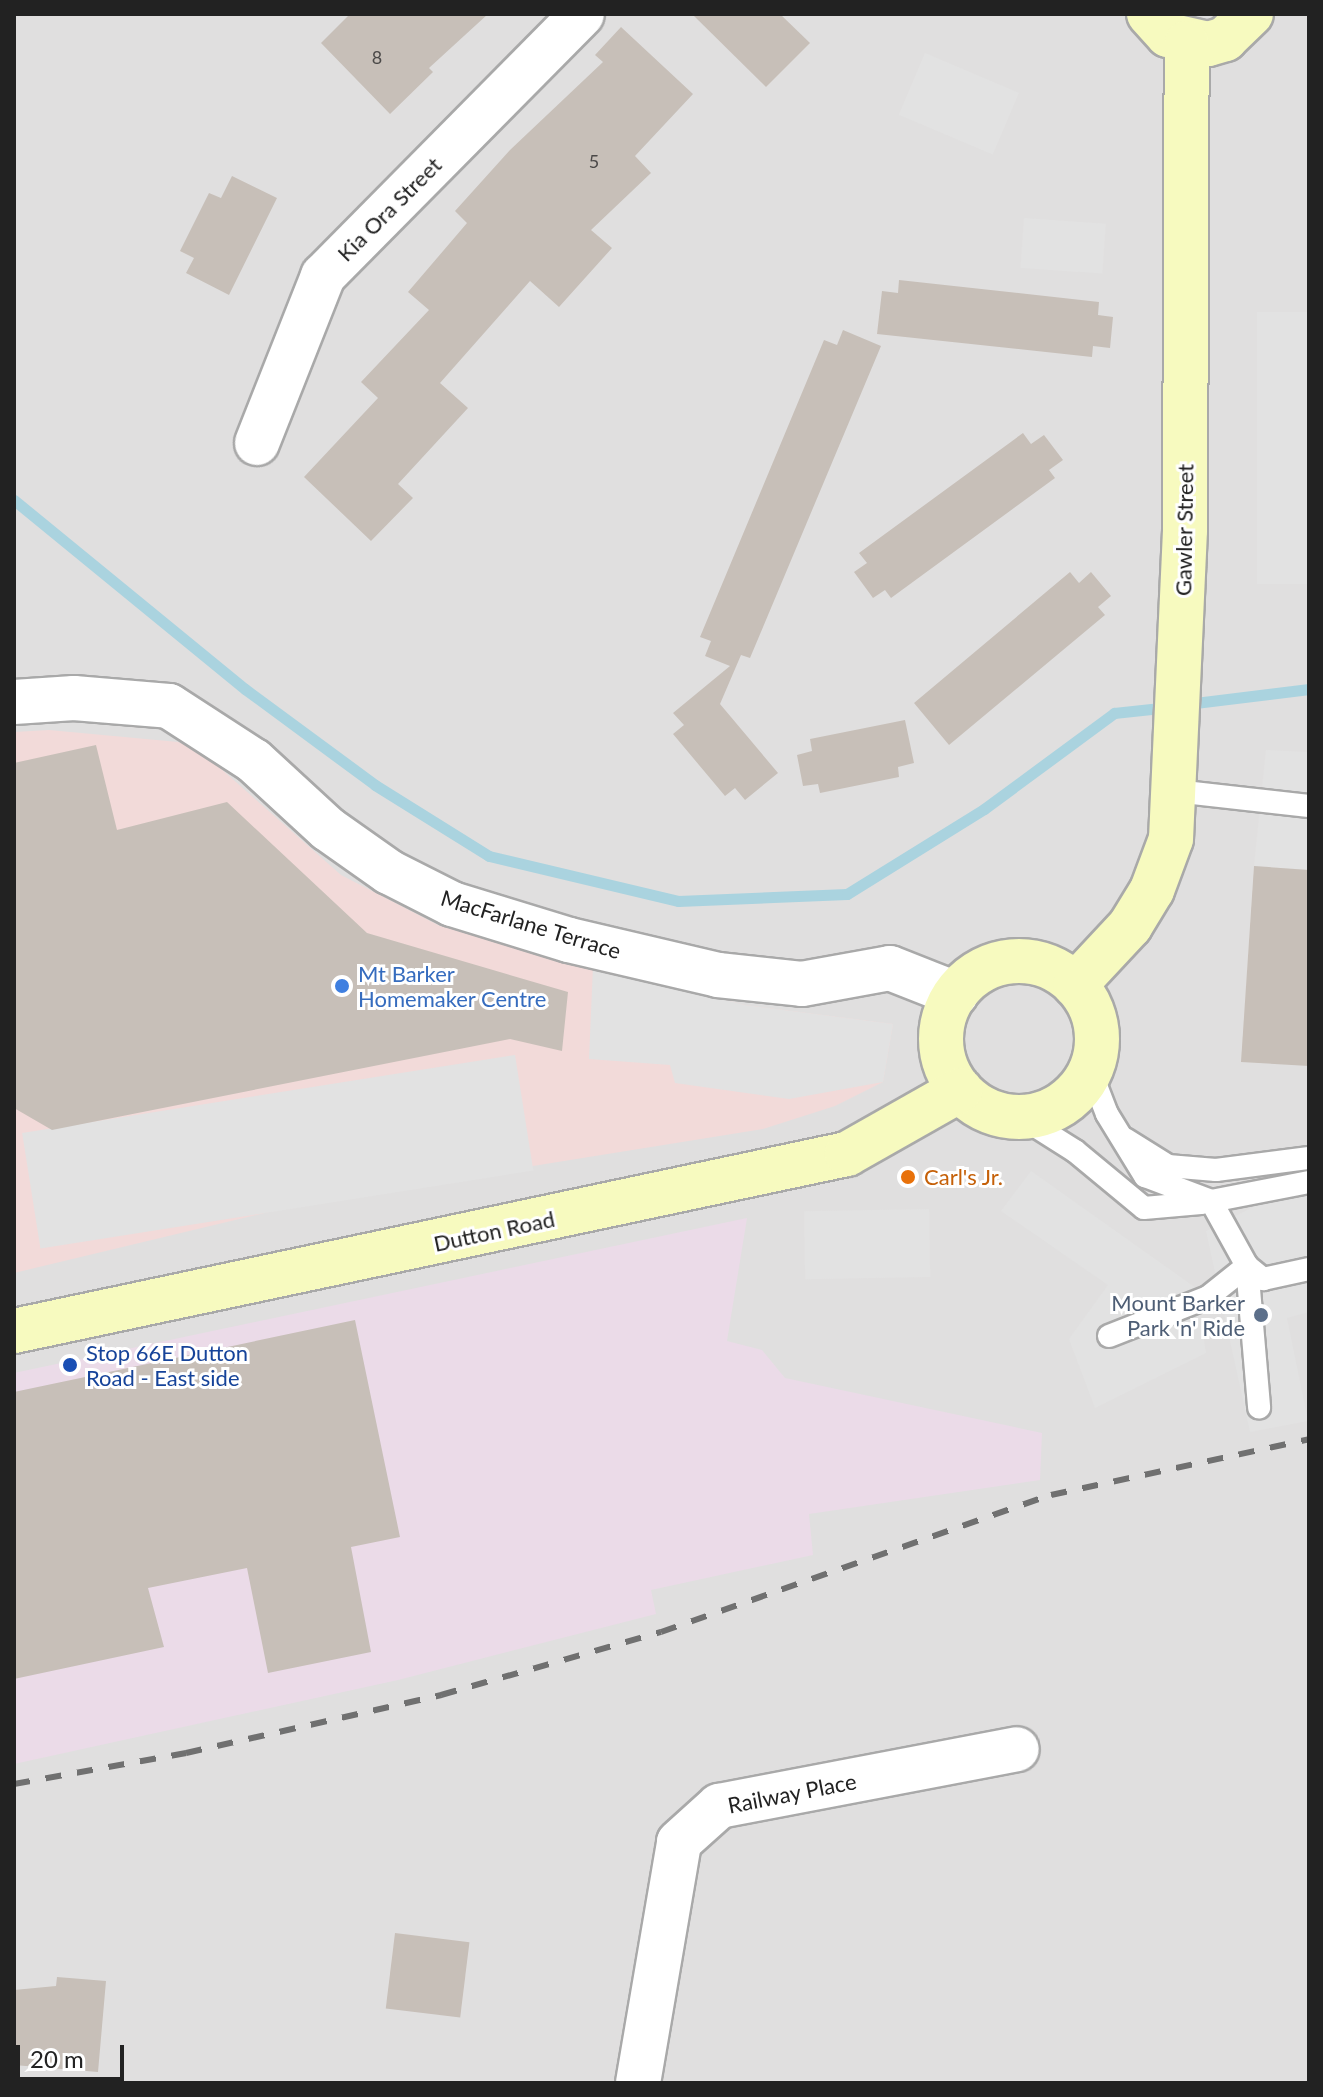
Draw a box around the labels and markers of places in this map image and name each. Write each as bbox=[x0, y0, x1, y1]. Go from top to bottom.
place label: Mt Barker Homemaker Centre bbox=[358, 960, 547, 1012]
marker: Mt Barker Homemaker Centre bbox=[333, 977, 351, 995]
place label: Carl's Jr. bbox=[924, 1164, 1004, 1190]
marker: Carl's Jr. bbox=[899, 1168, 917, 1186]
place label: Mount Barker Park 'n' Ride bbox=[1111, 1289, 1245, 1340]
marker: Mount Barker Park 'n' Ride bbox=[1252, 1306, 1270, 1324]
place label: Stop 66E Dutton Road - East side bbox=[86, 1339, 248, 1390]
marker: Stop 66E Dutton Road - East side bbox=[61, 1356, 79, 1374]

